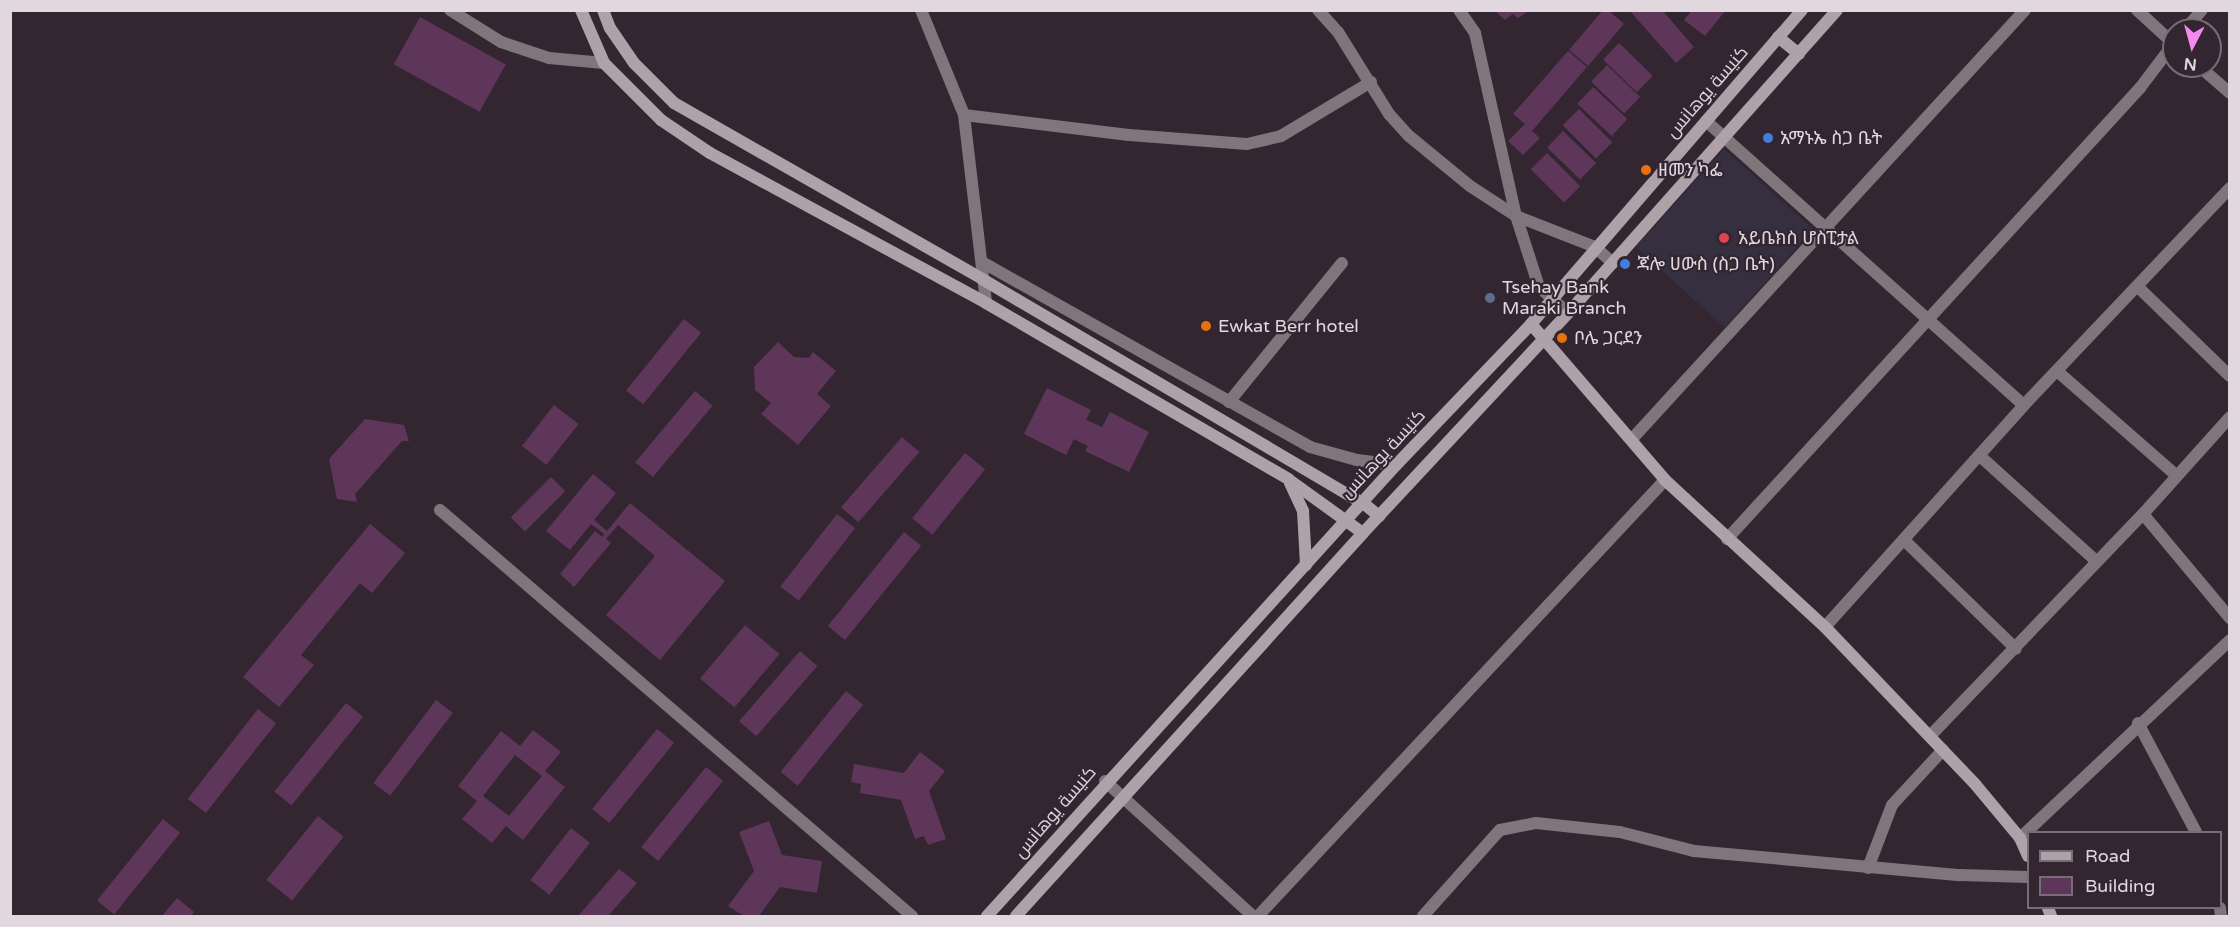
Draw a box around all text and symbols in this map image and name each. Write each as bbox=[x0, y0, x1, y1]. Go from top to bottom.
north arrow bbox=[2162, 18, 2222, 78]
street label: كنيسة يوهانس bbox=[1661, 42, 1753, 142]
text: N bbox=[2183, 53, 2198, 75]
place label: አማኑኤ ስጋ ቤት bbox=[1780, 127, 1882, 149]
marker: አማኑኤ ስጋ ቤት bbox=[1761, 131, 1775, 145]
place label: ዘመን ካፌ bbox=[1658, 159, 1723, 181]
marker: ዘመን ካፌ bbox=[1639, 163, 1653, 177]
place label: አይቤክስ ሆስፒታል bbox=[1738, 227, 1859, 249]
marker: አይቤክስ ሆስፒታል bbox=[1715, 229, 1733, 247]
place label: ጃሎ ሀውስ (ስጋ ቤት) bbox=[1637, 253, 1775, 275]
marker: ጃሎ ሀውስ (ስጋ ቤት) bbox=[1618, 257, 1632, 271]
place label: Tsehay Bank Maraki Branch bbox=[1502, 277, 1626, 320]
marker: Tsehay Bank Maraki Branch bbox=[1483, 291, 1497, 305]
place label: Ewkat Berr hotel bbox=[1218, 315, 1359, 337]
marker: Ewkat Berr hotel bbox=[1199, 319, 1213, 333]
place label: ቦሌ ጋርደን bbox=[1574, 327, 1642, 349]
marker: ቦሌ ጋርደን bbox=[1555, 331, 1569, 345]
street label: كنيسة يوهانس bbox=[1336, 405, 1430, 503]
street label: كنيسة يوهانس bbox=[1009, 762, 1101, 862]
legend bbox=[2027, 831, 2222, 909]
text: Road bbox=[2085, 845, 2130, 867]
text: Building bbox=[2085, 875, 2155, 897]

